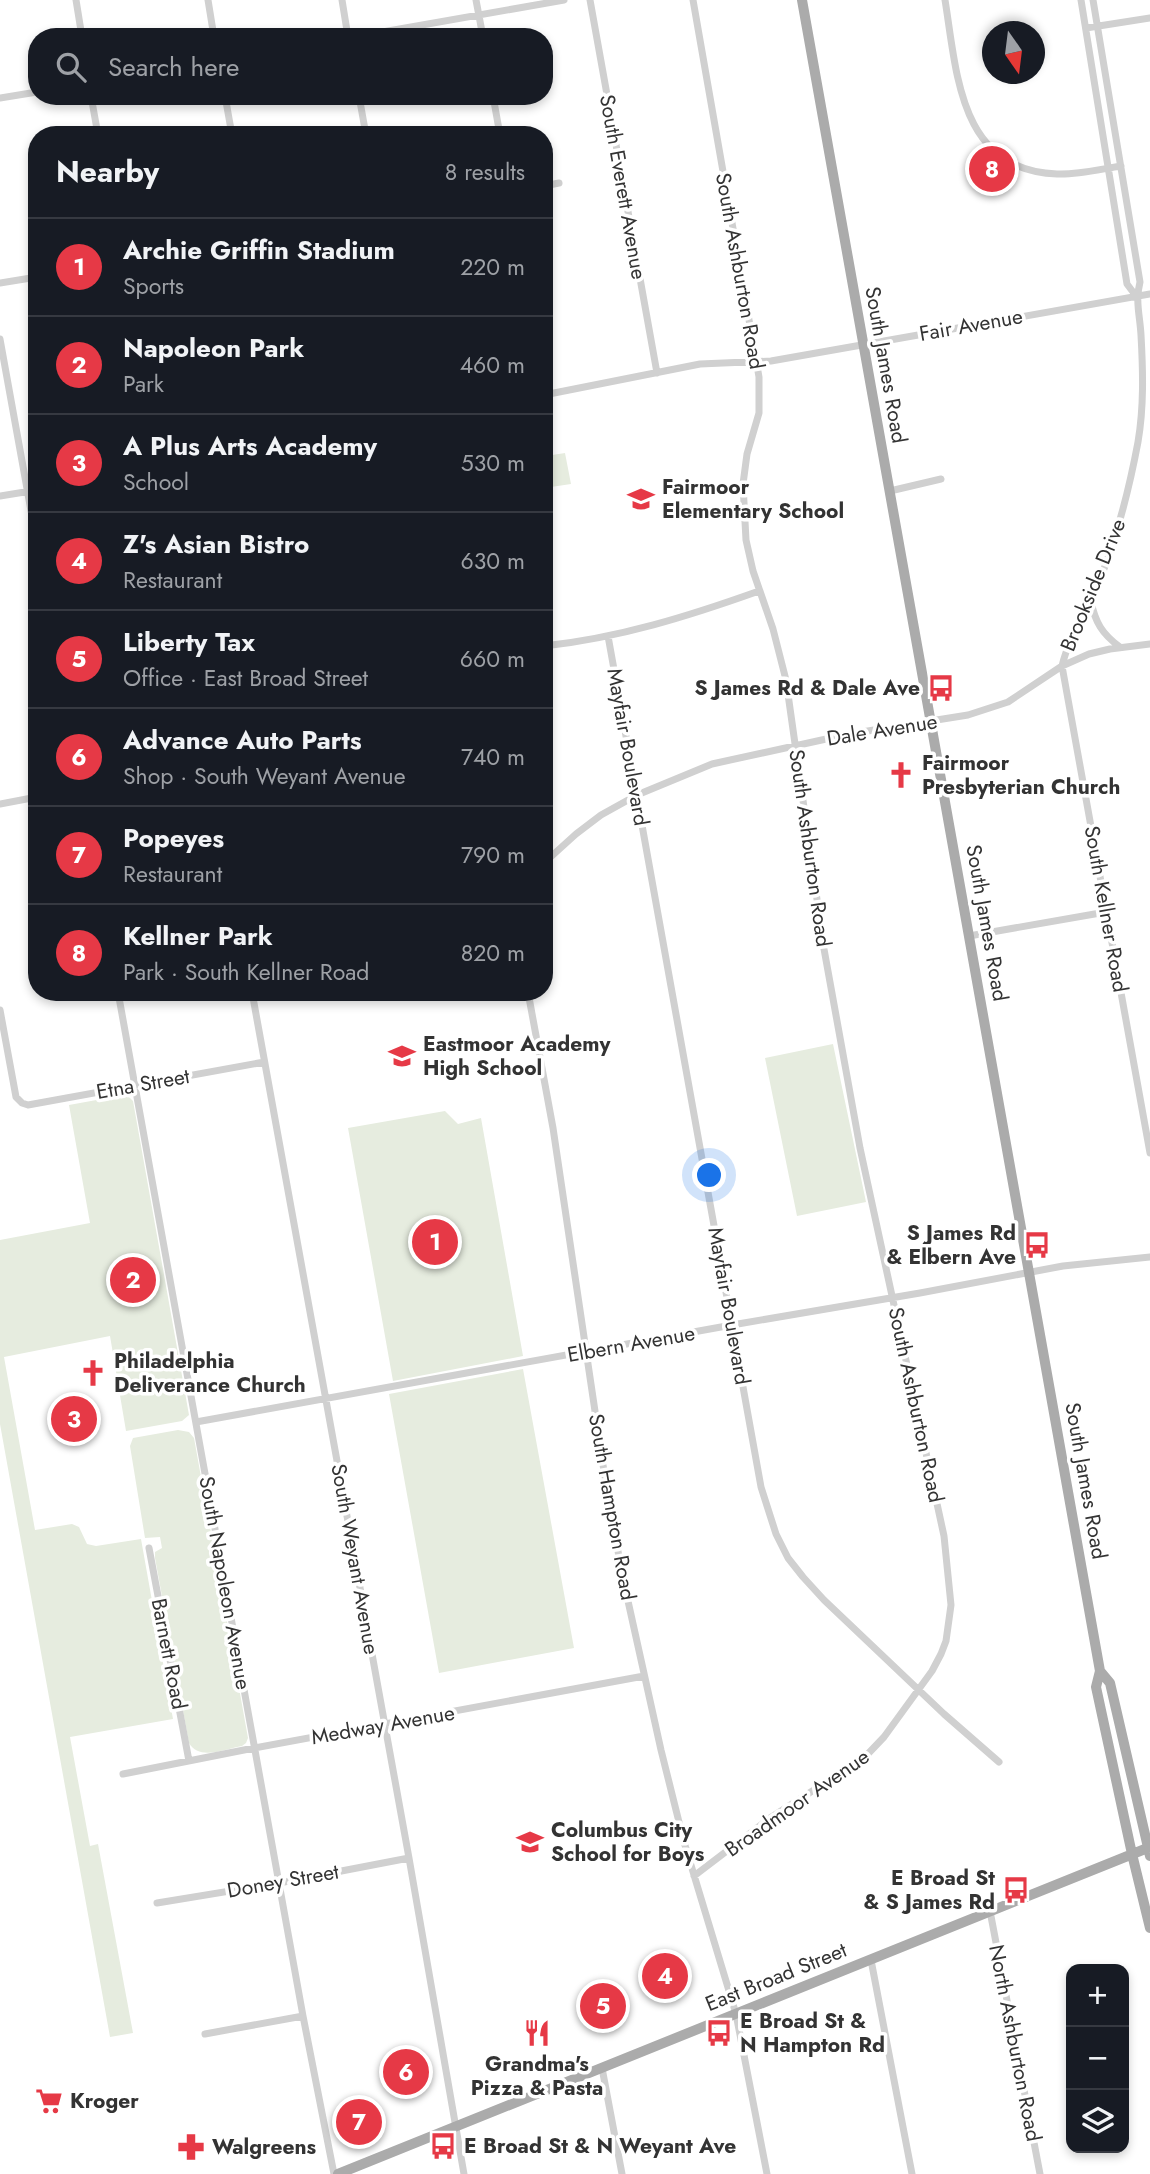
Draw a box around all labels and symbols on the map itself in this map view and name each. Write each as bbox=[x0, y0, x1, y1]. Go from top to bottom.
north arrow bbox=[982, 21, 1045, 84]
street label: South Everett Avenue bbox=[592, 92, 654, 282]
pin: 8 bbox=[969, 143, 1015, 195]
street label: South Ashburton Road bbox=[708, 170, 772, 372]
street label: South James Road bbox=[857, 284, 915, 446]
street label: Fair Avenue bbox=[917, 301, 1025, 349]
place label: Fairmoor Elementary School bbox=[662, 472, 844, 526]
school or university icon: Fairmoor Elementary School bbox=[626, 484, 656, 514]
street label: Brookside Drive bbox=[1053, 514, 1133, 656]
street label: Mayfair Boulevard bbox=[599, 666, 657, 828]
place label: S James Rd & Dale Ave bbox=[694, 673, 920, 703]
bus stop icon: S James Rd & Dale Ave bbox=[926, 673, 956, 703]
street label: Dale Avenue bbox=[824, 706, 940, 754]
street label: South Ashburton Road bbox=[781, 747, 839, 949]
place label: Fairmoor Presbyterian Church bbox=[922, 748, 1120, 802]
church icon: Fairmoor Presbyterian Church bbox=[886, 760, 916, 790]
street label: South Kellner Road bbox=[1077, 823, 1135, 995]
street label: South James Road bbox=[958, 842, 1016, 1004]
place label: Eastmoor Academy High School bbox=[423, 1029, 611, 1083]
school or university icon: Eastmoor Academy High School bbox=[387, 1041, 417, 1071]
street label: Etna Street bbox=[94, 1061, 192, 1107]
your location bbox=[692, 1158, 726, 1192]
pin: 1 bbox=[412, 1216, 458, 1268]
place label: S James Rd & Elbern Ave bbox=[886, 1218, 1016, 1272]
street label: Mayfair Boulevard bbox=[700, 1225, 758, 1387]
bus stop icon: S James Rd & Elbern Ave bbox=[1022, 1230, 1052, 1260]
pin: 2 bbox=[110, 1254, 156, 1306]
street label: South Ashburton Road bbox=[881, 1305, 951, 1505]
street label: Elbern Avenue bbox=[565, 1318, 697, 1370]
place label: Philadelphia Deliverance Church bbox=[114, 1346, 306, 1400]
church icon: Philadelphia Deliverance Church bbox=[78, 1358, 108, 1388]
pin: 3 bbox=[51, 1393, 97, 1445]
street label: South James Road bbox=[1057, 1400, 1115, 1562]
street label: South Hampton Road bbox=[581, 1411, 643, 1603]
street label: South Weyant Avenue bbox=[323, 1461, 387, 1657]
street label: South Napoleon Avenue bbox=[191, 1474, 259, 1692]
street label: Barnett Road bbox=[144, 1596, 194, 1712]
street label: Medway Avenue bbox=[309, 1698, 457, 1752]
street label: Broadmoor Avenue bbox=[719, 1742, 876, 1864]
place label: Columbus City School for Boys bbox=[551, 1815, 705, 1869]
school or university icon: Columbus City School for Boys bbox=[515, 1827, 545, 1857]
street label: Doney Street bbox=[225, 1856, 341, 1906]
place label: E Broad St & S James Rd bbox=[864, 1863, 995, 1917]
bus stop icon: E Broad St & S James Rd bbox=[1001, 1875, 1031, 1905]
street label: East Broad Street bbox=[701, 1935, 851, 2019]
street label: North Ashburton Road bbox=[981, 1942, 1049, 2144]
pin: 4 bbox=[642, 1950, 688, 2002]
pin: 5 bbox=[580, 1980, 626, 2032]
place label: E Broad St & N Hampton Rd bbox=[740, 2006, 885, 2060]
restaurant icon: Grandma's Pizza & Pasta bbox=[522, 2018, 552, 2048]
bus stop icon: E Broad St & N Hampton Rd bbox=[704, 2018, 734, 2048]
pin: 6 bbox=[383, 2046, 429, 2098]
place label: Grandma's Pizza & Pasta bbox=[471, 2049, 603, 2103]
supermarket icon: Kroger bbox=[34, 2086, 64, 2116]
place label: Kroger bbox=[70, 2086, 139, 2116]
pin: 7 bbox=[336, 2096, 382, 2148]
bus stop icon: E Broad St & N Weyant Ave bbox=[428, 2131, 458, 2161]
place label: E Broad St & N Weyant Ave bbox=[464, 2131, 736, 2161]
pharmacy icon: Walgreens bbox=[176, 2132, 206, 2162]
place label: Walgreens bbox=[212, 2132, 317, 2162]

